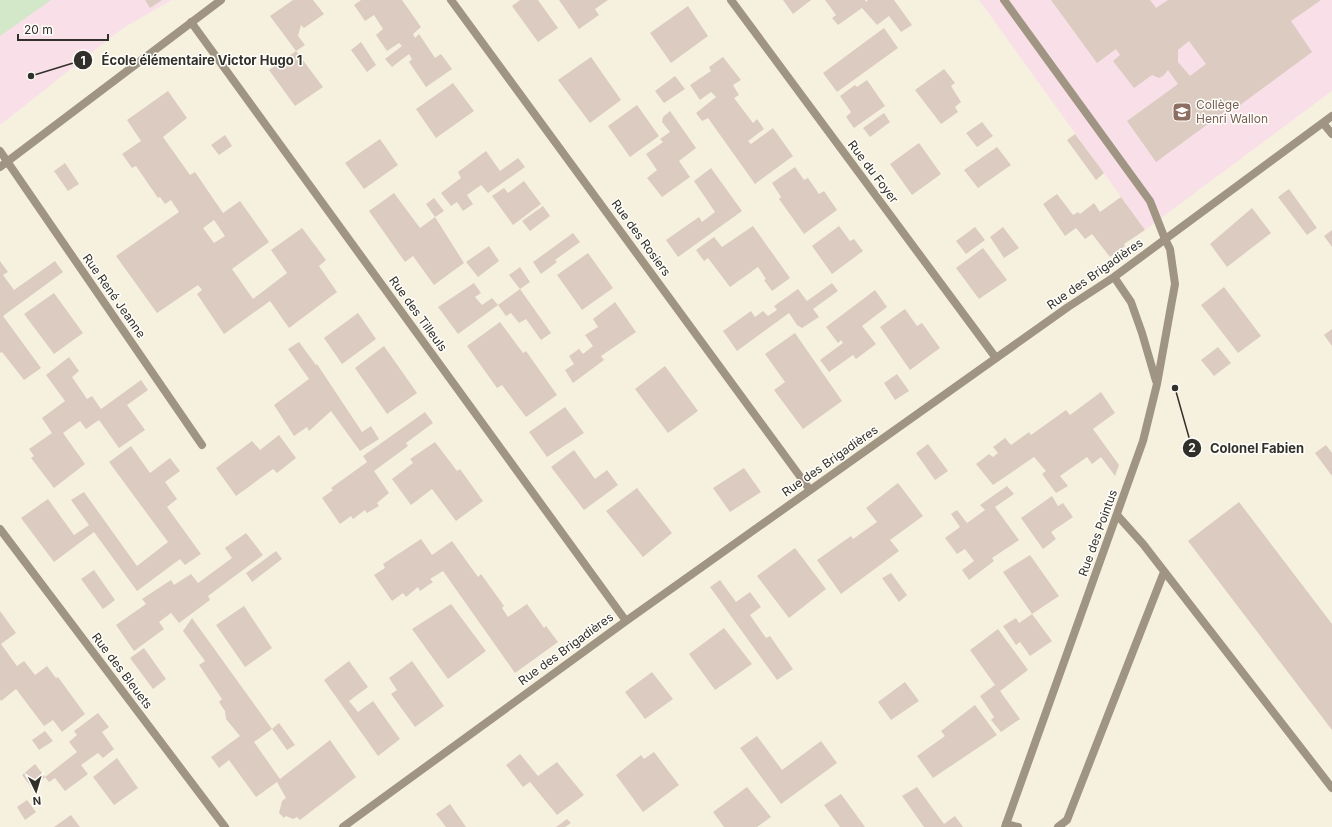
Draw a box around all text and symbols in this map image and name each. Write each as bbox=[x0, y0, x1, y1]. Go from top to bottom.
scale bar bbox=[18, 16, 108, 42]
text: 20 m bbox=[24, 22, 53, 37]
callout: École élémentaire Victor Hugo 1 bbox=[73, 48, 310, 73]
text: École élémentaire Victor Hugo 1 bbox=[102, 52, 302, 68]
text: 1 bbox=[80, 53, 86, 68]
place label: Collège Henri Wallon bbox=[1196, 97, 1268, 126]
school or university icon: Collège Henri Wallon bbox=[1171, 101, 1193, 123]
street label: Rue du Foyer bbox=[845, 137, 902, 206]
street label: Rue des Rosiers bbox=[609, 196, 674, 279]
street label: Rue des Brigadières bbox=[1044, 235, 1146, 312]
street label: Rue René Jeanne bbox=[80, 251, 149, 341]
street label: Rue des Tilleuls bbox=[386, 273, 451, 354]
street label: Rue des Brigadières bbox=[779, 422, 881, 499]
callout: Colonel Fabien bbox=[1182, 436, 1312, 461]
text: 2 bbox=[1188, 440, 1196, 455]
text: Colonel Fabien bbox=[1210, 440, 1304, 456]
street label: Rue des Pointus bbox=[1075, 487, 1120, 578]
street label: Rue des Brigadières bbox=[515, 609, 616, 688]
street label: Rue des Bleuets bbox=[89, 630, 156, 712]
north arrow bbox=[16, 771, 56, 811]
text: N bbox=[32, 794, 42, 808]

